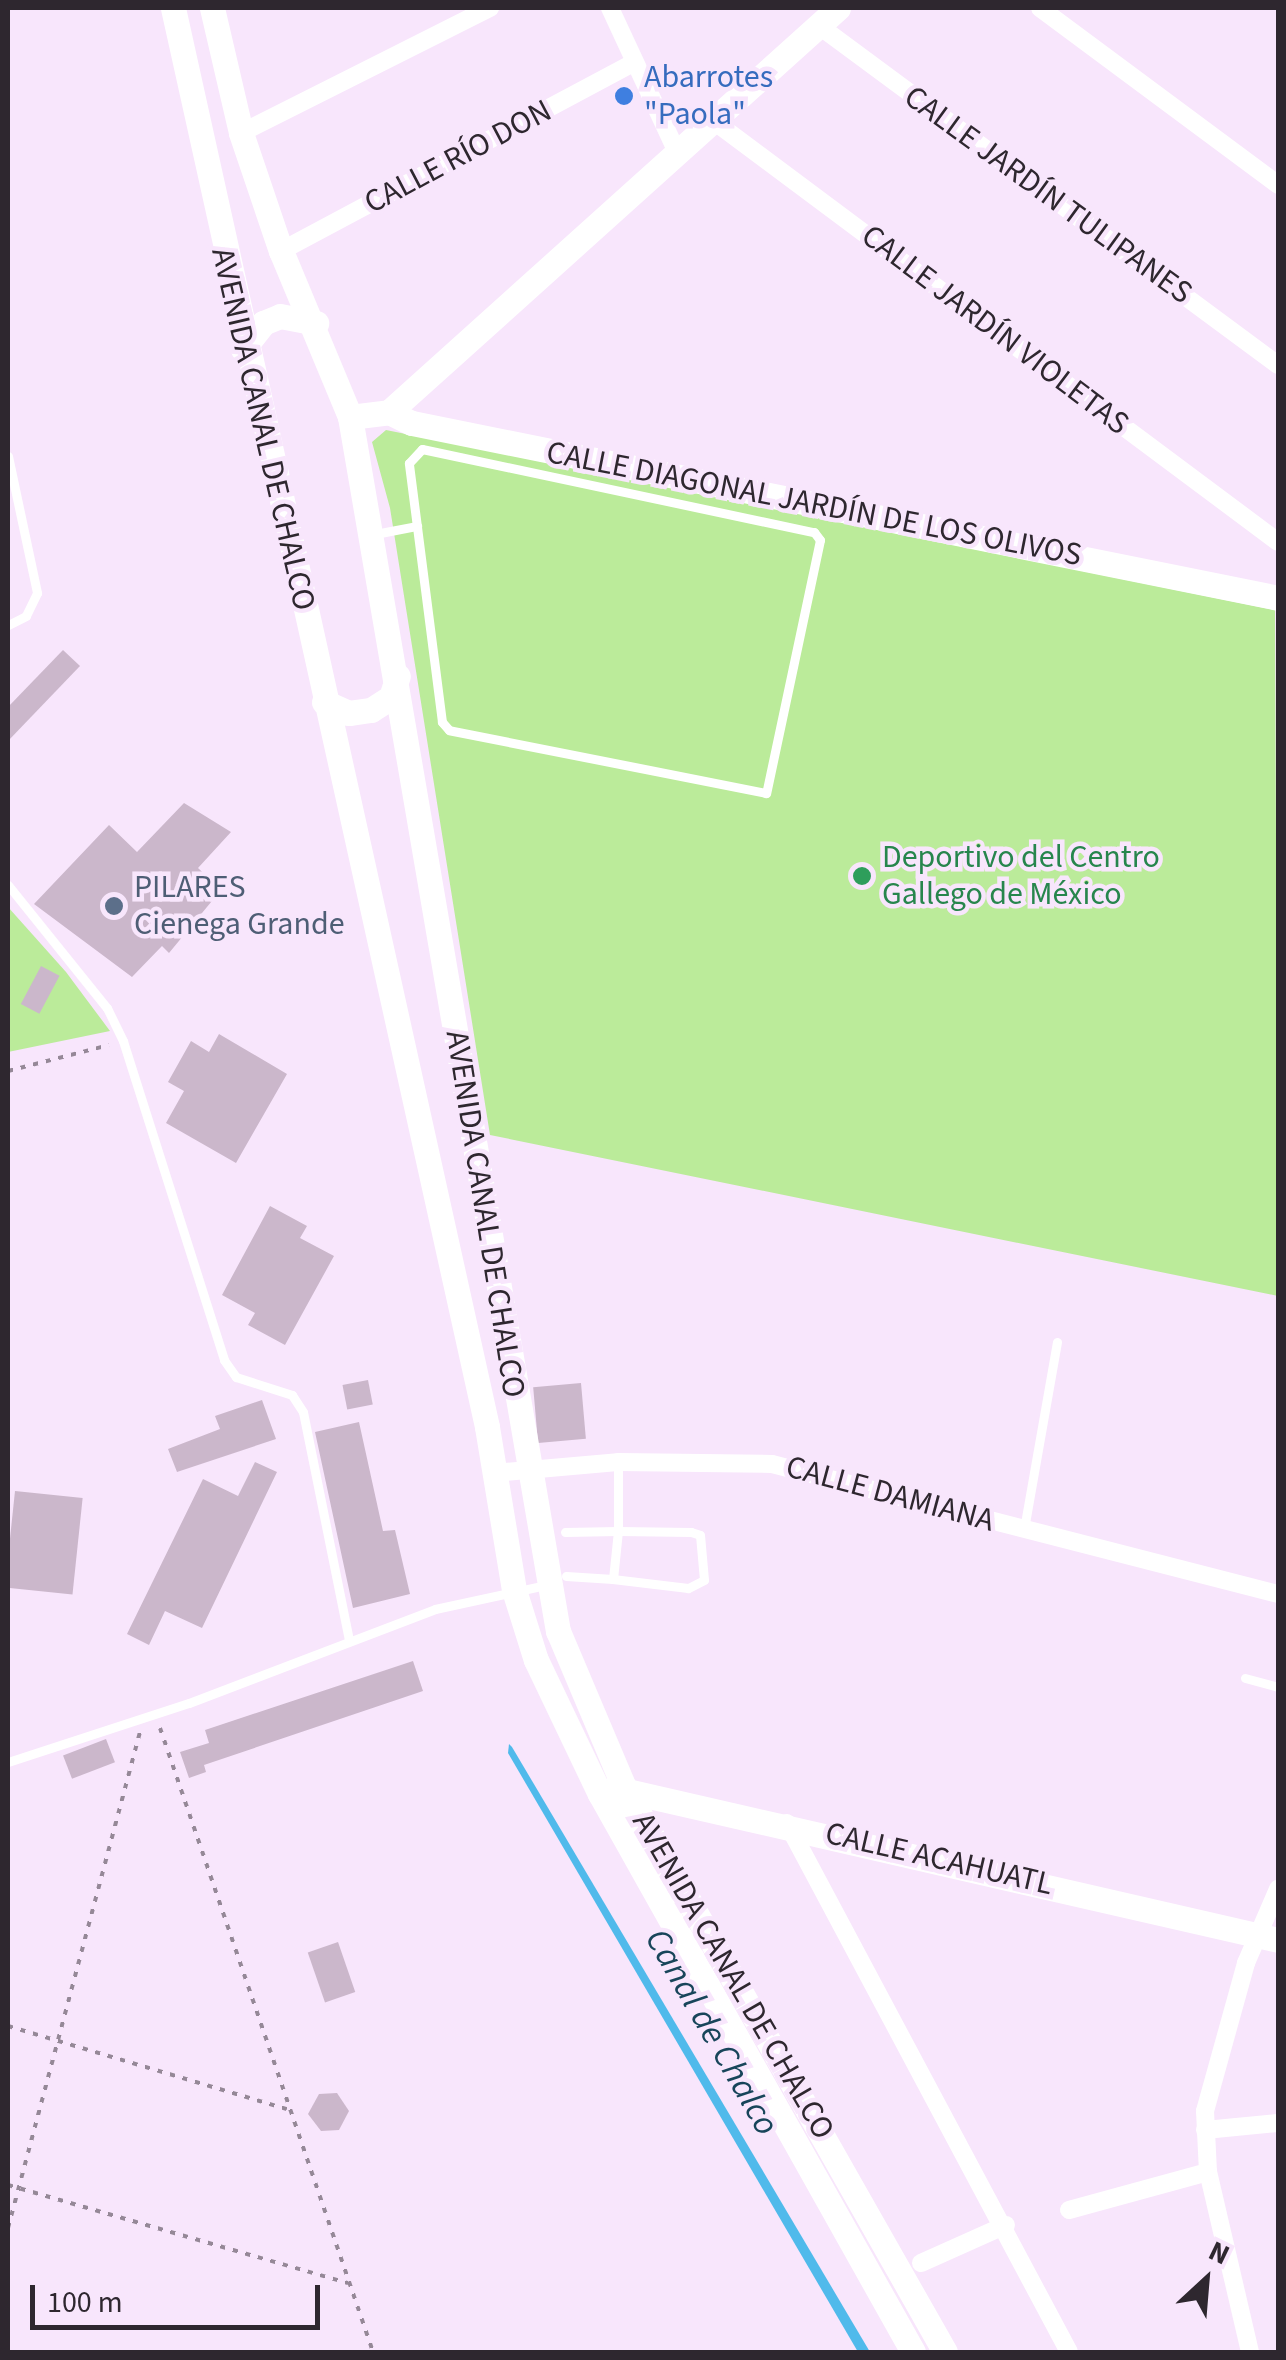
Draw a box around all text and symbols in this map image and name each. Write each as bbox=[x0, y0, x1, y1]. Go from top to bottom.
place label: Abarrotes "Paola" bbox=[644, 59, 773, 134]
street label: CALLE JARDÍN TULIPANES bbox=[897, 78, 1199, 312]
marker: Abarrotes "Paola" bbox=[613, 85, 635, 107]
street label: CALLE RÍO DON bbox=[358, 92, 558, 222]
street label: CALLE JARDÍN VIOLETAS bbox=[854, 217, 1136, 443]
street label: AVENIDA CANAL DE CHALCO bbox=[203, 244, 323, 614]
street label: CALLE DIAGONAL JARDÍN DE LOS OLIVOS bbox=[543, 433, 1085, 575]
place label: Deportivo del Centro Gallego de México bbox=[882, 839, 1160, 914]
marker: Deportivo del Centro Gallego de México bbox=[851, 865, 873, 887]
place label: PILARES Cienega Grande bbox=[134, 869, 345, 944]
marker: PILARES Cienega Grande bbox=[103, 895, 125, 917]
street label: AVENIDA CANAL DE CHALCO bbox=[437, 1028, 533, 1400]
street label: CALLE DAMIANA bbox=[782, 1448, 998, 1540]
street label: AVENIDA CANAL DE CHALCO bbox=[624, 1806, 842, 2146]
street label: CALLE ACAHUATL bbox=[822, 1814, 1056, 1904]
water label: Canal de Chalco bbox=[636, 1921, 788, 2143]
north arrow bbox=[1156, 2230, 1256, 2330]
text: N bbox=[1202, 2231, 1236, 2275]
scale bar bbox=[35, 2265, 325, 2327]
text: 100 m bbox=[47, 2281, 123, 2324]

